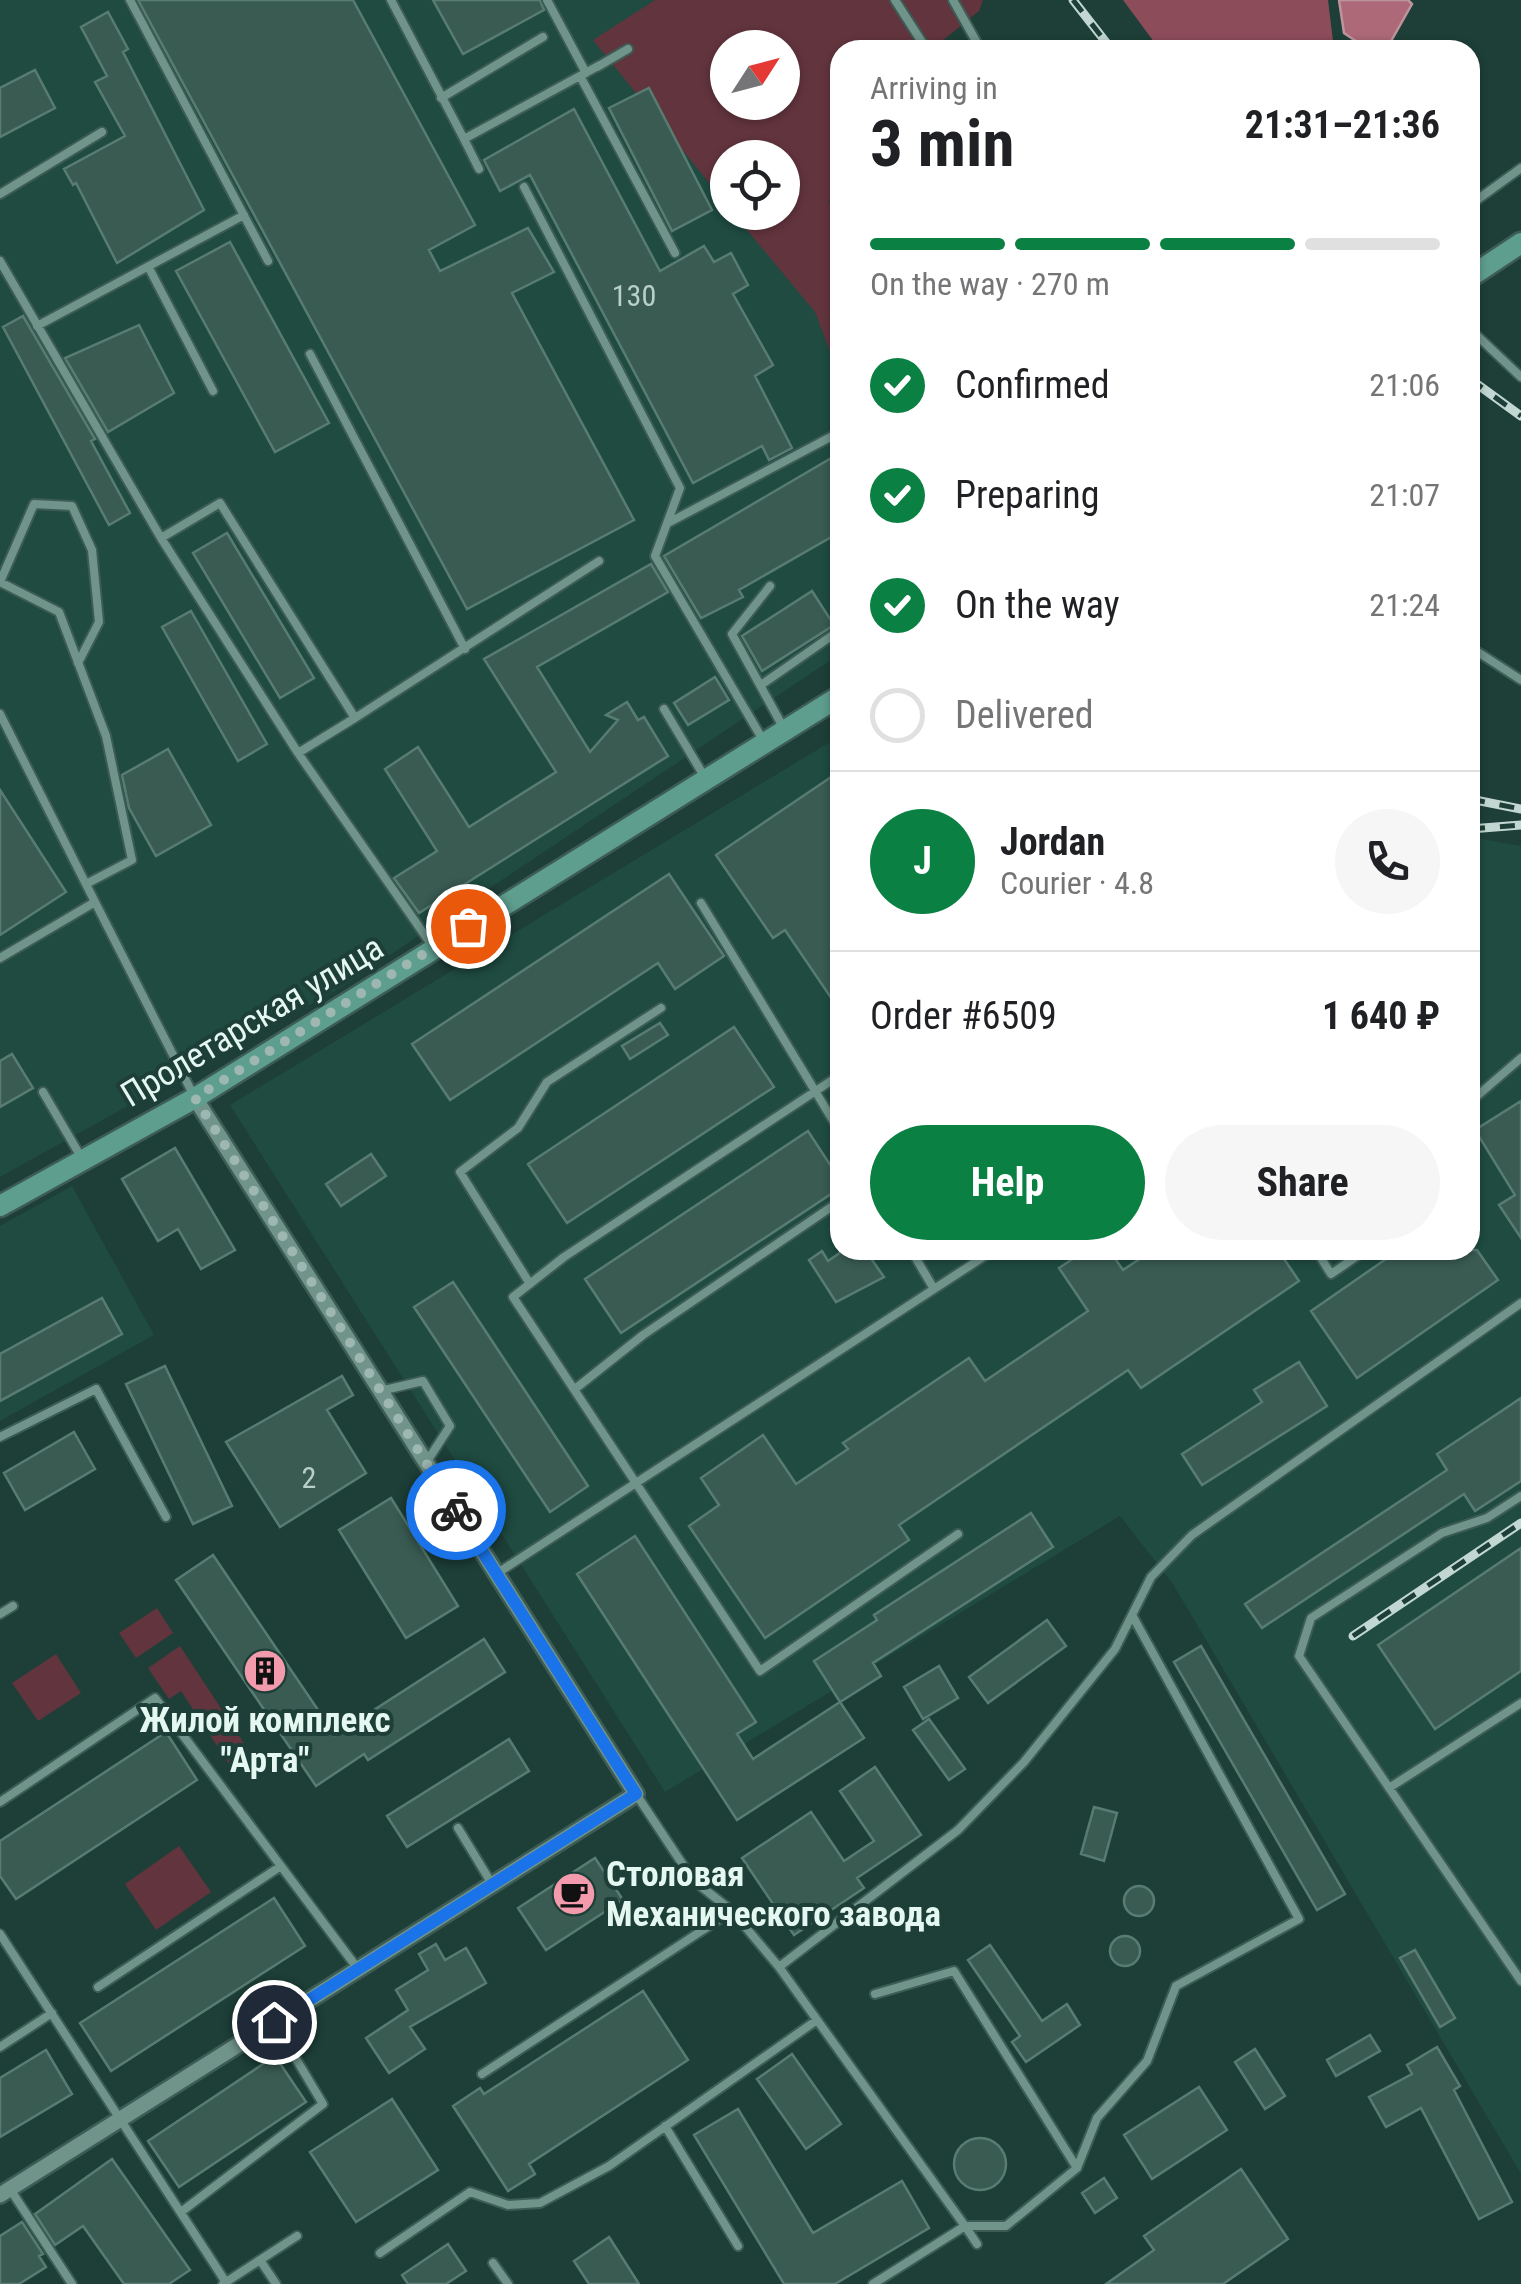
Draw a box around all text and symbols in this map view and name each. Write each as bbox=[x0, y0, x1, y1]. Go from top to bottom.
north arrow bbox=[710, 30, 800, 120]
map controls bbox=[710, 30, 800, 230]
text: Arriving in bbox=[870, 69, 998, 107]
text: 21:31–21:36 bbox=[1245, 103, 1440, 147]
text: 3 min bbox=[870, 106, 1014, 182]
button: locate bbox=[710, 140, 800, 230]
text: On the way · 270 m bbox=[870, 265, 1110, 303]
house number: 130 bbox=[612, 278, 656, 313]
icon: check bbox=[870, 358, 925, 413]
text: Confirmed bbox=[955, 363, 1110, 407]
text: 21:06 bbox=[1369, 366, 1440, 404]
icon: check bbox=[870, 468, 925, 523]
text: Preparing bbox=[955, 473, 1100, 517]
text: 21:07 bbox=[1369, 476, 1440, 514]
icon: check bbox=[870, 578, 925, 633]
text: On the way bbox=[955, 583, 1120, 627]
text: 21:24 bbox=[1369, 586, 1440, 624]
text: Delivered bbox=[955, 693, 1094, 737]
button: phone bbox=[1335, 809, 1440, 914]
text: Jordan bbox=[1000, 820, 1105, 864]
text: J bbox=[913, 839, 932, 883]
text: Courier · 4.8 bbox=[1000, 864, 1154, 902]
pin bbox=[426, 884, 511, 969]
icon: bag bbox=[441, 899, 496, 954]
street label: Пролетарская улица bbox=[114, 927, 391, 1116]
text: Order #6509 bbox=[870, 994, 1057, 1038]
text: 1 640 ₽ bbox=[1322, 994, 1440, 1038]
button: Help bbox=[870, 1125, 1145, 1240]
button: Share bbox=[1165, 1125, 1440, 1240]
house number: 2 bbox=[302, 1460, 316, 1495]
courier bbox=[406, 1460, 506, 1560]
icon: bike bbox=[429, 1483, 484, 1538]
building icon: Жилой комплекс "Арта" bbox=[242, 1648, 288, 1694]
place label: Жилой комплекс "Арта" bbox=[139, 1700, 391, 1781]
place label: Столовая Механического завода bbox=[606, 1854, 941, 1935]
cafe icon: Столовая Механического завода bbox=[551, 1871, 597, 1917]
pin bbox=[232, 1980, 317, 2065]
icon: home bbox=[247, 1995, 302, 2050]

